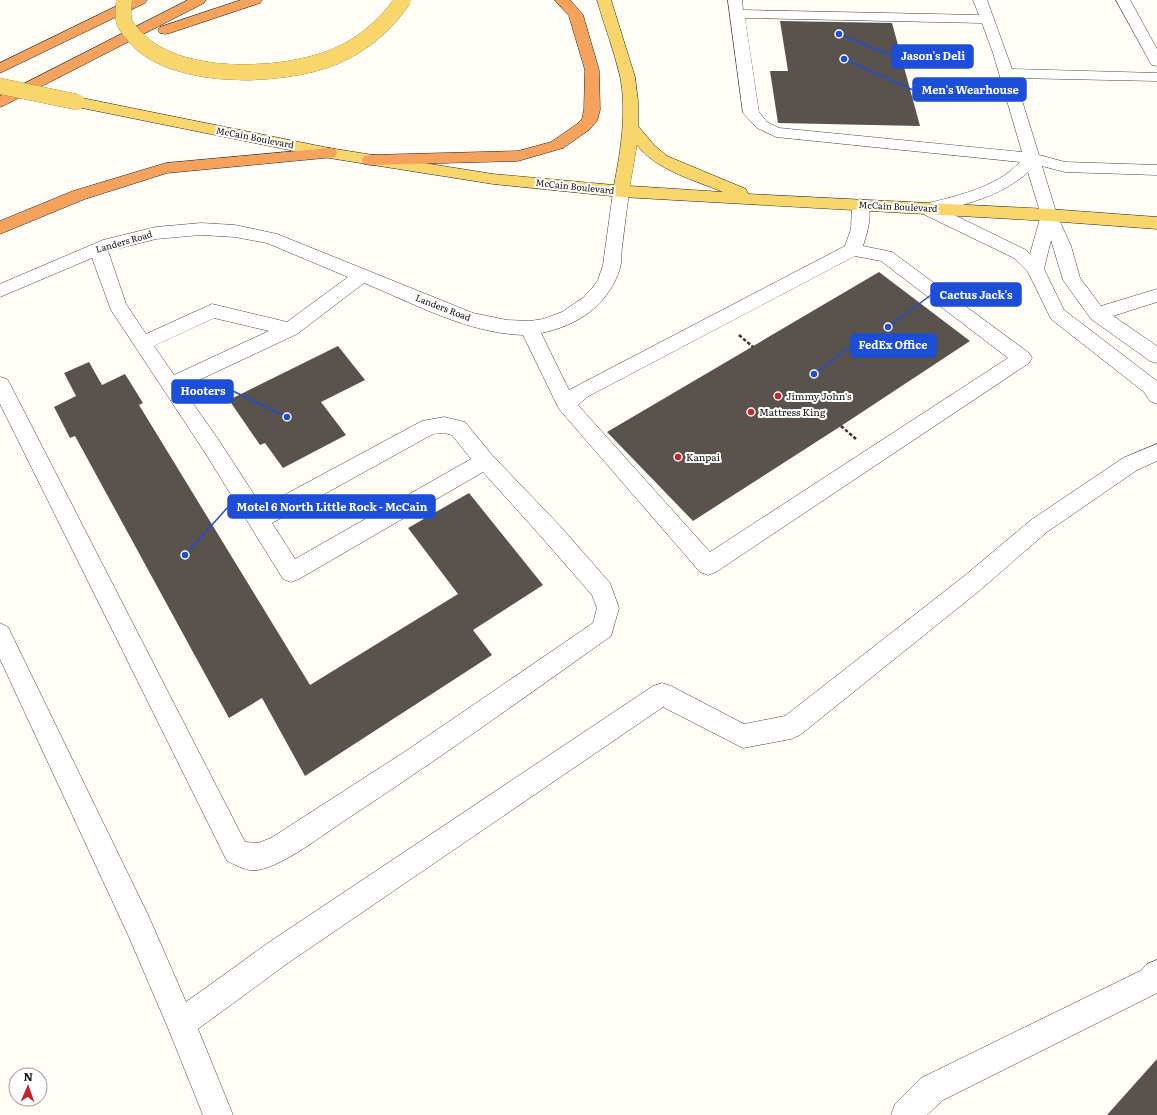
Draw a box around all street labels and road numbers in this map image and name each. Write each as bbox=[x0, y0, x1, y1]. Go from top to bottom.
street label: McCain Boulevard bbox=[215, 123, 296, 152]
street label: McCain Boulevard bbox=[535, 175, 616, 197]
street label: McCain Boulevard bbox=[858, 197, 938, 215]
street label: Landers Road bbox=[94, 226, 154, 256]
street label: Landers Road bbox=[414, 290, 474, 324]

